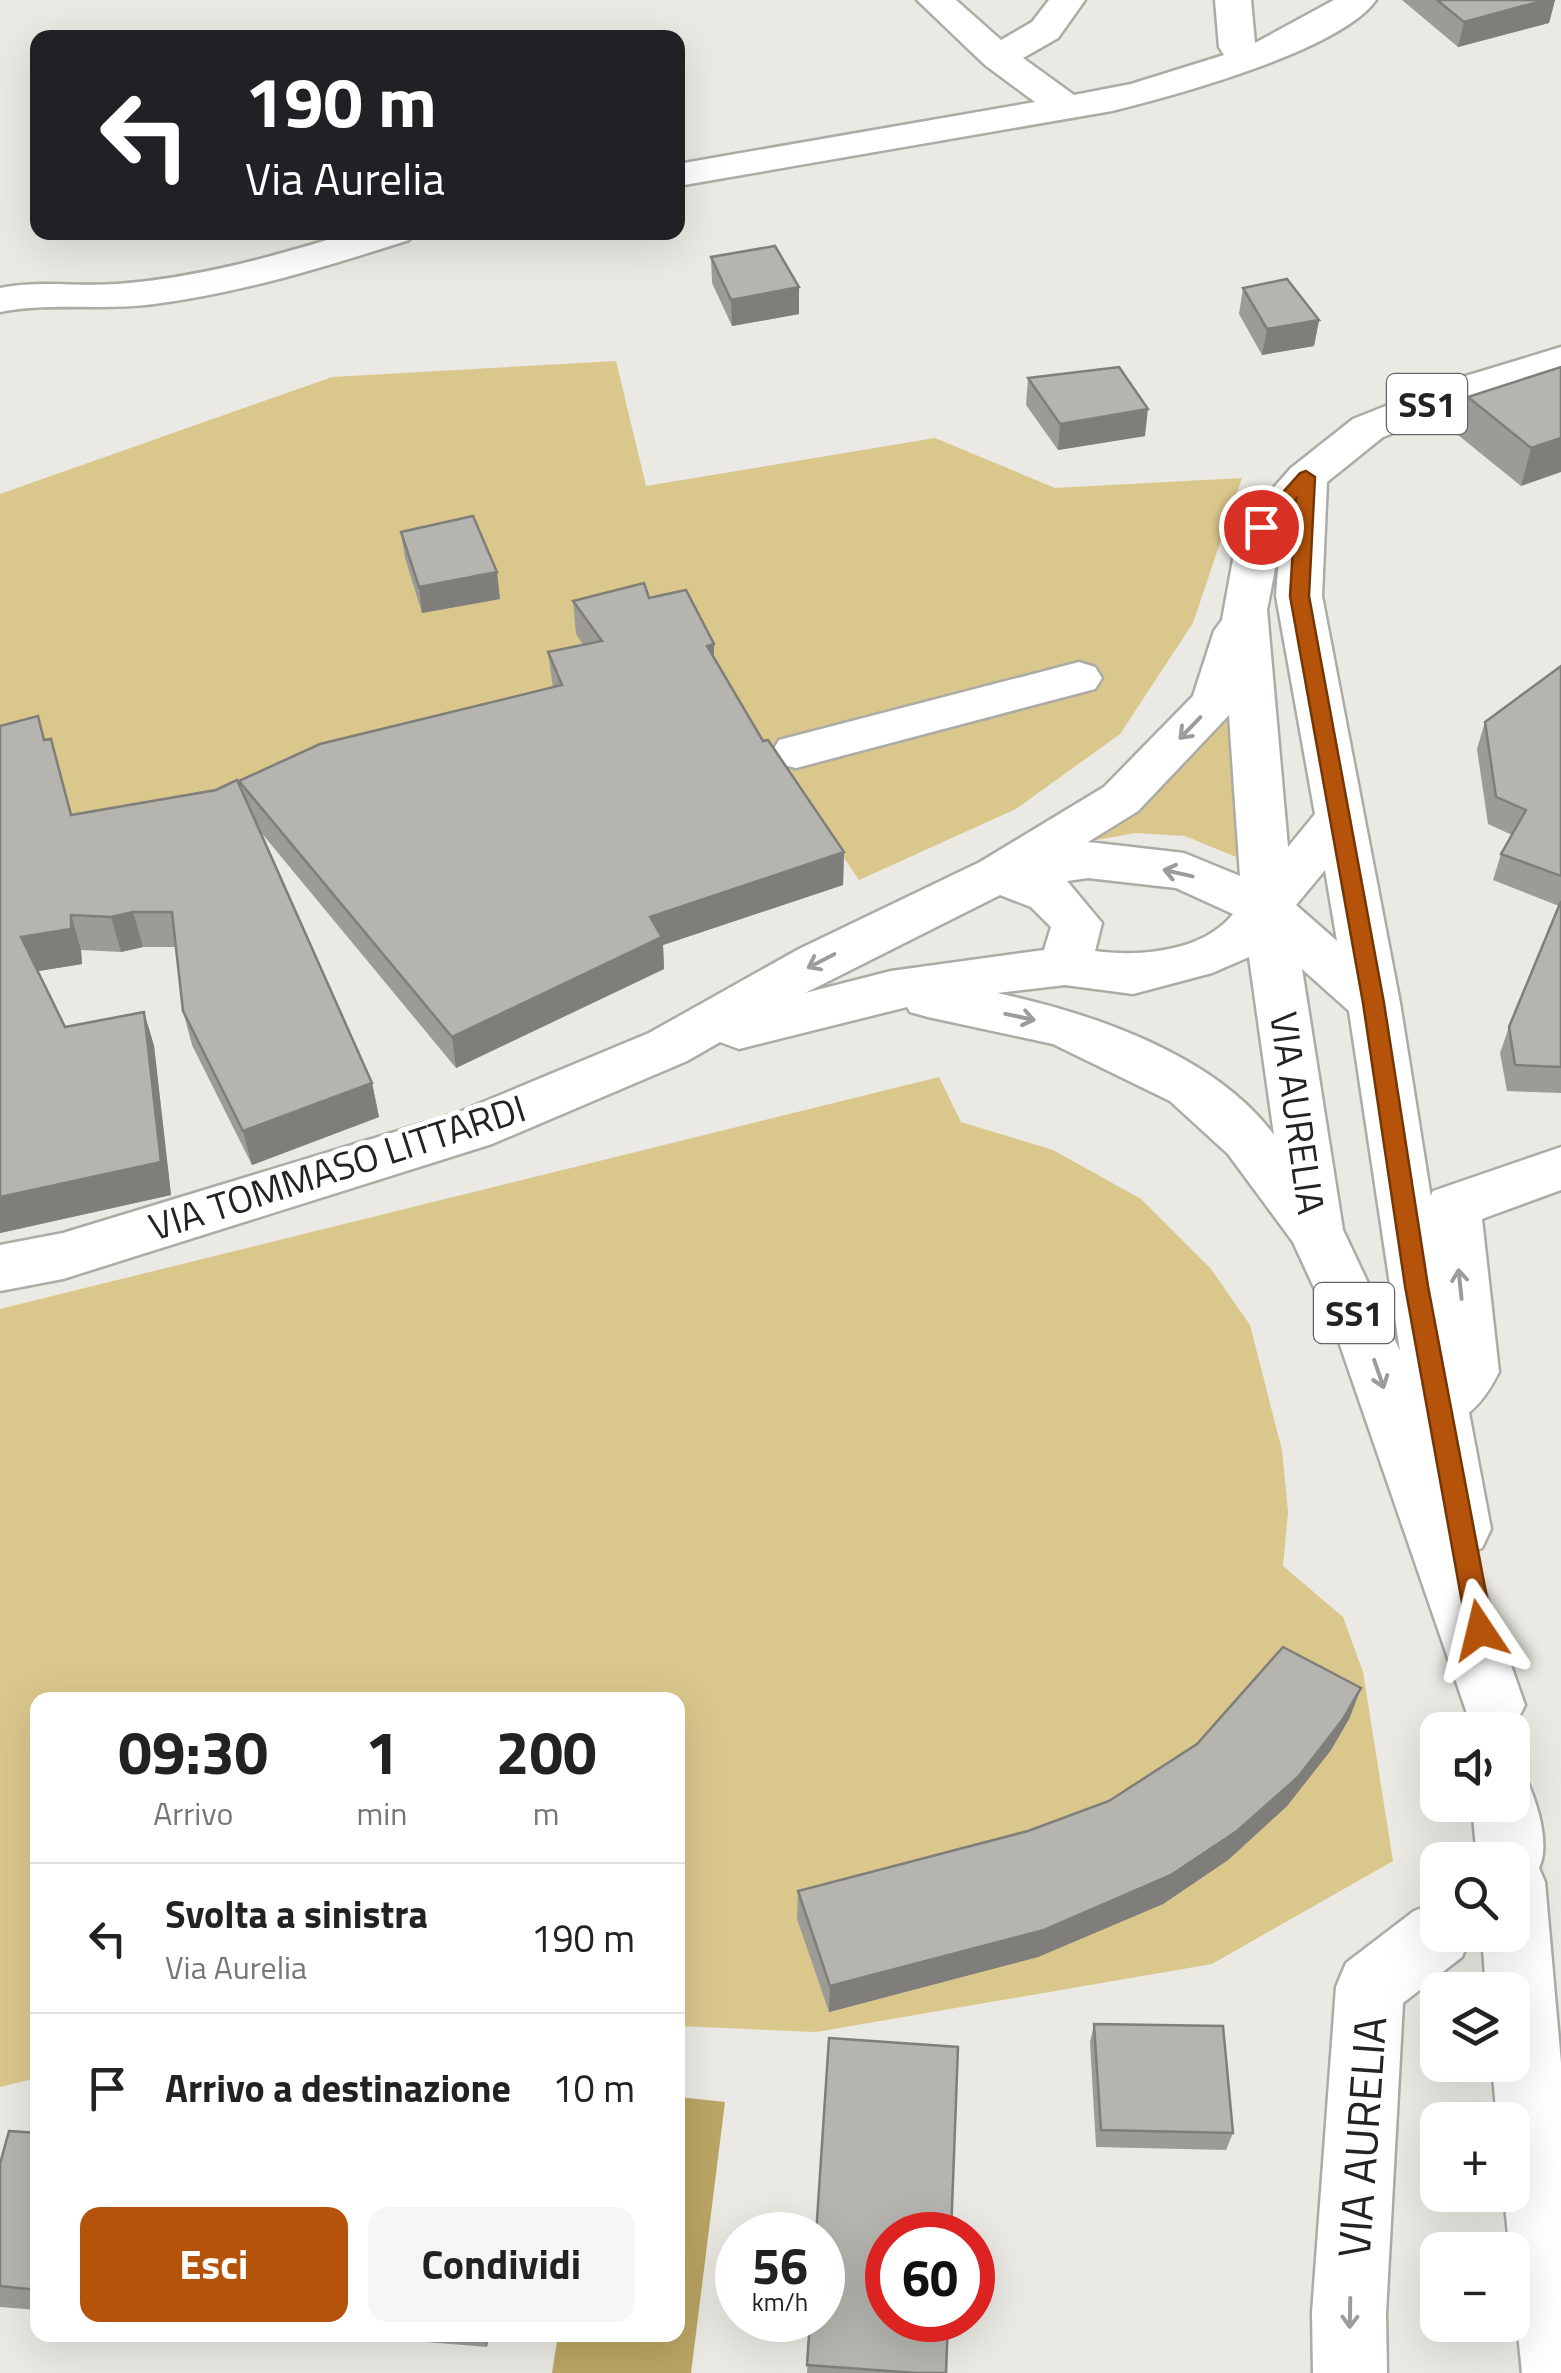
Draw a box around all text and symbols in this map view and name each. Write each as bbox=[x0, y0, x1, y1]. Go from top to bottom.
text: 190 m bbox=[245, 48, 437, 154]
icon: left bbox=[80, 70, 210, 200]
text: Via Aurelia bbox=[245, 144, 445, 212]
road number: SS1 bbox=[1387, 374, 1467, 434]
pin bbox=[1219, 485, 1304, 570]
icon: arrive bbox=[1234, 500, 1289, 555]
one-way arrow bbox=[1178, 715, 1202, 739]
one-way arrow bbox=[1163, 863, 1195, 881]
one-way arrow bbox=[806, 952, 836, 971]
street label: VIA AURELIA bbox=[1255, 1008, 1341, 1218]
one-way arrow bbox=[1003, 1009, 1035, 1028]
street label: VIA TOMMASO LITTARDI bbox=[141, 1079, 533, 1255]
one-way arrow bbox=[1451, 1269, 1470, 1301]
road number: SS1 bbox=[1314, 1283, 1394, 1343]
one-way arrow bbox=[1371, 1358, 1389, 1389]
position arrow bbox=[1428, 1578, 1532, 1682]
text: 09:30 bbox=[118, 1706, 268, 1797]
text: 1 bbox=[365, 1706, 399, 1797]
text: 200 bbox=[496, 1706, 597, 1797]
map controls bbox=[1420, 1712, 1530, 2342]
button: sound bbox=[1420, 1712, 1530, 1822]
text: Arrivo bbox=[153, 1789, 233, 1837]
text: min bbox=[356, 1789, 407, 1837]
text: m bbox=[533, 1789, 560, 1837]
button: search bbox=[1420, 1842, 1530, 1952]
text: Svolta a sinistra bbox=[165, 1885, 428, 1943]
text: 190 m bbox=[531, 1909, 635, 1967]
icon: left bbox=[80, 1911, 135, 1966]
text: Via Aurelia bbox=[165, 1943, 307, 1991]
button: layers bbox=[1420, 1972, 1530, 2082]
street label: VIA AURELIA bbox=[1319, 2014, 1403, 2260]
text: Arrivo a destinazione bbox=[165, 2059, 511, 2117]
text: 10 m bbox=[552, 2059, 635, 2117]
icon: arrive bbox=[80, 2061, 135, 2116]
button: + bbox=[1420, 2102, 1530, 2212]
button: Esci bbox=[80, 2207, 348, 2322]
button: Condividi bbox=[368, 2207, 635, 2322]
speed limit sign: 60 bbox=[865, 2212, 995, 2342]
text: 56 bbox=[752, 2227, 808, 2303]
button: − bbox=[1420, 2232, 1530, 2342]
text: km/h bbox=[752, 2283, 808, 2321]
one-way arrow bbox=[1340, 2296, 1360, 2329]

